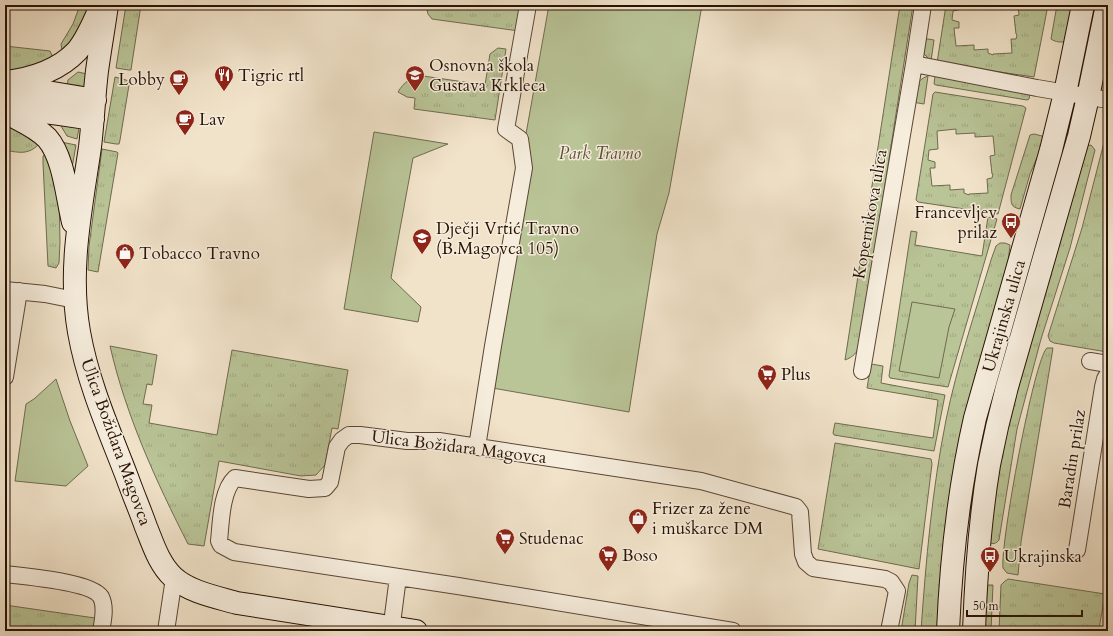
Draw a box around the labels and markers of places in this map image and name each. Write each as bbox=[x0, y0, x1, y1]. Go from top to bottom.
place label: Osnovna škola Gustava Krkleca bbox=[429, 54, 546, 97]
restaurant icon: Tigric rtl bbox=[213, 64, 235, 92]
place label: Tigric rtl bbox=[238, 64, 305, 87]
school or university icon: Osnovna škola Gustava Krkleca bbox=[404, 64, 426, 92]
place label: Lobby bbox=[118, 68, 165, 91]
cafe icon: Lobby bbox=[168, 68, 190, 96]
cafe icon: Lav bbox=[174, 108, 196, 136]
place label: Lav bbox=[199, 108, 226, 131]
place label: Francevljev prilaz bbox=[915, 201, 997, 244]
bus stop icon: Francevljev prilaz bbox=[1000, 211, 1022, 239]
place label: Dječji Vrtić Travno (B.Magovca 105) bbox=[436, 217, 579, 260]
school or university icon: Dječji Vrtić Travno (B.Magovca 105) bbox=[411, 227, 433, 255]
shop icon: Tobacco Travno bbox=[114, 242, 136, 270]
place label: Tobacco Travno bbox=[139, 242, 260, 265]
supermarket icon: Plus bbox=[756, 363, 778, 391]
place label: Plus bbox=[781, 363, 811, 386]
place label: Frizer za žene i muškarce DM bbox=[652, 497, 763, 540]
shop icon: Frizer za žene i muškarce DM bbox=[627, 507, 649, 535]
supermarket icon: Studenac bbox=[494, 527, 516, 555]
place label: Studenac bbox=[519, 527, 584, 550]
supermarket icon: Boso bbox=[597, 544, 619, 572]
place label: Boso bbox=[622, 544, 658, 567]
bus stop icon: Ukrajinska bbox=[979, 545, 1001, 573]
place label: Ukrajinska bbox=[1004, 545, 1083, 568]

